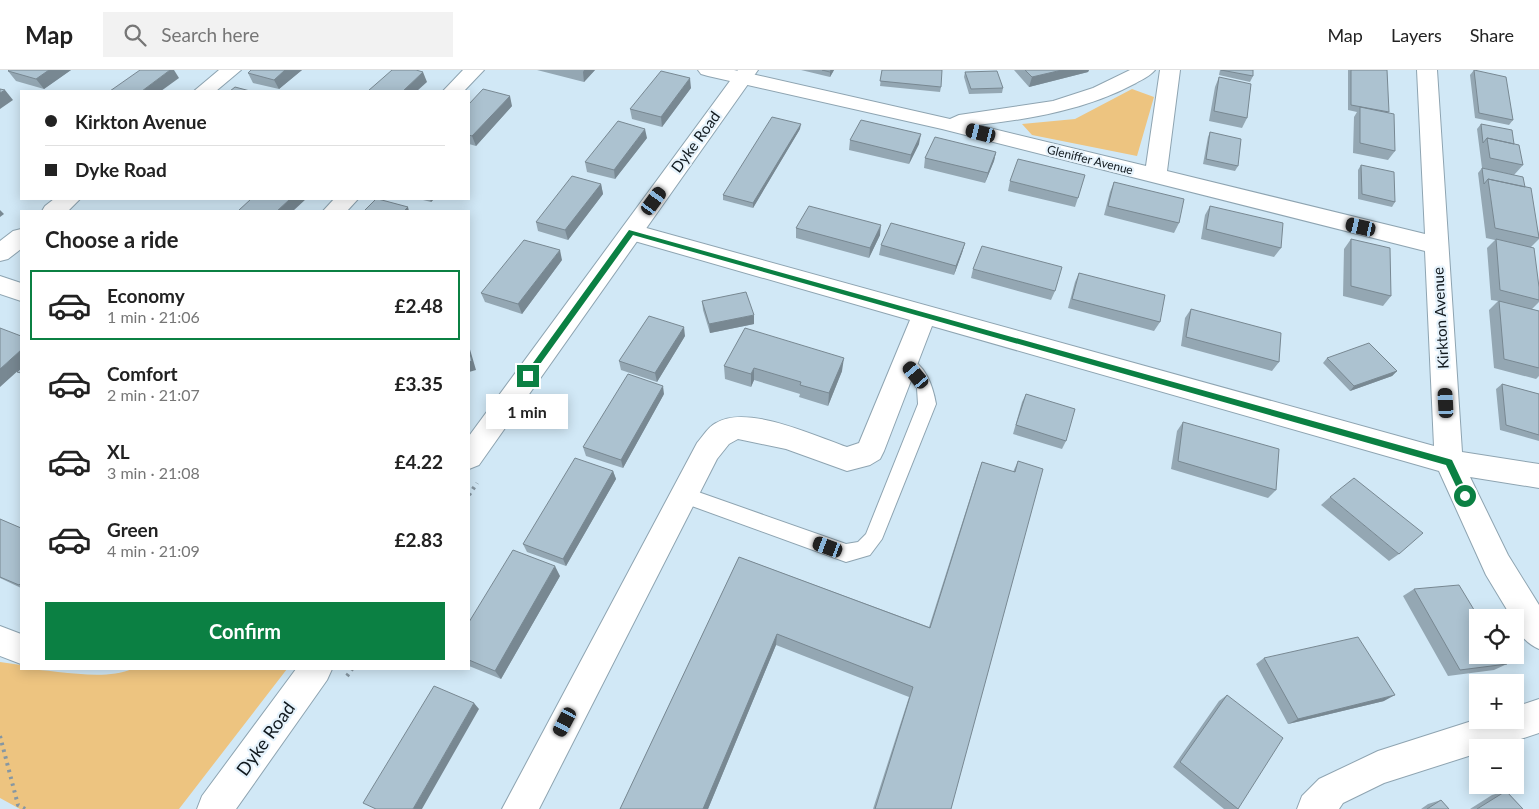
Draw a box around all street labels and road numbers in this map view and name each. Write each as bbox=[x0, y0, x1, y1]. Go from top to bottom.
street label: Dyke Road bbox=[667, 107, 723, 176]
street label: Gleniffer Avenue bbox=[1046, 142, 1135, 177]
street label: Kirkton Avenue bbox=[1428, 267, 1452, 369]
street label: Dyke Road bbox=[231, 697, 299, 780]

